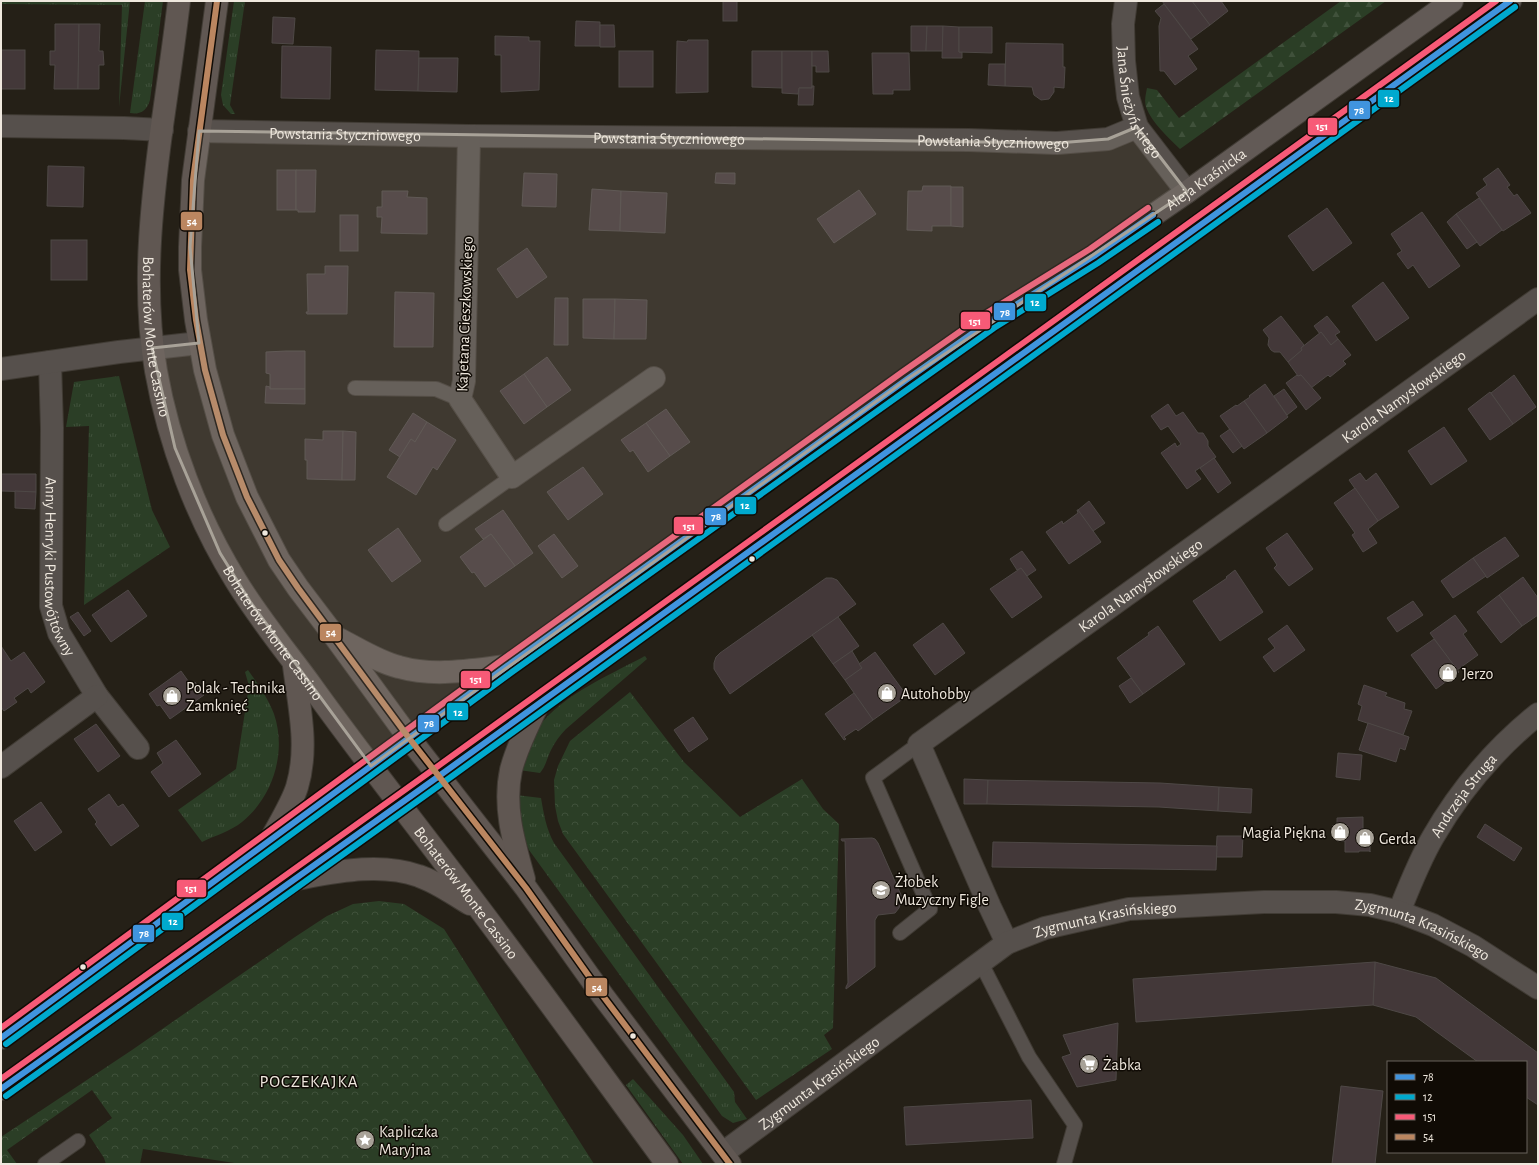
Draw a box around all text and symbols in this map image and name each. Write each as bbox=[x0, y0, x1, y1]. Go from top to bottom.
street label: Jana Śnieżyńskiego bbox=[1115, 46, 1165, 162]
line badge: 12 bbox=[1377, 89, 1400, 108]
text: 12 bbox=[1384, 93, 1394, 104]
line badge: 78 bbox=[1348, 100, 1371, 120]
text: 78 bbox=[1354, 105, 1364, 116]
line badge: 151 bbox=[1307, 117, 1338, 136]
text: 151 bbox=[1316, 121, 1328, 132]
street label: Powstania Styczniowego bbox=[269, 125, 421, 144]
street label: Powstania Styczniowego bbox=[593, 130, 745, 148]
street label: Powstania Styczniowego bbox=[917, 133, 1070, 152]
street label: Aleja Kraśnicka bbox=[1163, 145, 1249, 213]
line badge: 54 bbox=[180, 211, 203, 231]
text: 54 bbox=[187, 216, 198, 227]
street label: Kajetana Cieszkowskiego bbox=[454, 236, 477, 392]
street label: Bohaterów Monte Cassino bbox=[140, 256, 173, 419]
line badge: 12 bbox=[1024, 293, 1047, 312]
text: 12 bbox=[1030, 297, 1040, 308]
line badge: 78 bbox=[993, 302, 1016, 321]
text: 78 bbox=[1000, 307, 1010, 318]
line badge: 151 bbox=[960, 311, 991, 330]
text: 151 bbox=[969, 316, 981, 327]
street label: Karola Namysłowskiego bbox=[1339, 347, 1469, 447]
street label: Anny Henryki Pustowójtówny bbox=[41, 477, 78, 660]
line badge: 12 bbox=[734, 496, 757, 515]
text: 12 bbox=[740, 500, 750, 511]
line badge: 78 bbox=[704, 507, 727, 526]
text: 78 bbox=[711, 511, 721, 522]
line badge: 151 bbox=[673, 516, 704, 535]
text: 151 bbox=[683, 521, 695, 532]
unlabelled marker bbox=[260, 528, 270, 538]
street label: Karola Namysłowskiego bbox=[1076, 536, 1206, 636]
unlabelled marker bbox=[747, 554, 757, 564]
street label: Bohaterów Monte Cassino bbox=[220, 563, 326, 704]
line badge: 54 bbox=[319, 623, 342, 642]
text: 54 bbox=[326, 627, 337, 638]
shop icon: Jerzo bbox=[1437, 662, 1459, 684]
place label: Jerzo bbox=[1462, 666, 1494, 682]
line badge: 151 bbox=[460, 670, 491, 689]
text: 151 bbox=[470, 674, 482, 685]
place label: Polak - Technika Zamknięć bbox=[186, 680, 285, 714]
shop icon: Autohobby bbox=[876, 682, 898, 704]
shop icon: Polak - Technika Zamknięć bbox=[161, 685, 183, 707]
place label: Autohobby bbox=[901, 686, 970, 703]
line badge: 12 bbox=[446, 702, 469, 721]
text: 12 bbox=[453, 707, 463, 718]
line badge: 78 bbox=[417, 714, 440, 733]
text: 78 bbox=[424, 718, 434, 729]
street label: Andrzeja Struga bbox=[1428, 751, 1500, 840]
shop icon: Magia Piękna bbox=[1329, 821, 1351, 843]
street label: Bohaterów Monte Cassino bbox=[411, 824, 521, 962]
place label: Magia Piękna bbox=[1242, 825, 1326, 841]
shop icon: Gerda bbox=[1354, 827, 1376, 849]
place label: Gerda bbox=[1379, 831, 1417, 847]
place label: Żłobek Muzyczny Figle bbox=[895, 872, 989, 909]
line badge: 151 bbox=[176, 879, 207, 898]
school or university icon: Żłobek Muzyczny Figle bbox=[870, 879, 892, 901]
text: 151 bbox=[185, 883, 197, 894]
street label: Zygmunta Krasińskiego bbox=[1354, 897, 1493, 964]
street label: Zygmunta Krasińskiego bbox=[1031, 900, 1177, 941]
line badge: 12 bbox=[161, 912, 184, 931]
text: 12 bbox=[168, 916, 178, 927]
line badge: 78 bbox=[132, 924, 155, 943]
text: 78 bbox=[139, 928, 149, 939]
unlabelled marker bbox=[78, 962, 88, 972]
line badge: 54 bbox=[585, 977, 608, 997]
text: 54 bbox=[592, 982, 603, 993]
unlabelled marker bbox=[628, 1031, 638, 1041]
street label: Zygmunta Krasińskiego bbox=[756, 1033, 883, 1133]
supermarket icon: Żabka bbox=[1078, 1053, 1100, 1075]
place label: Żabka bbox=[1103, 1055, 1141, 1073]
legend bbox=[1387, 1061, 1527, 1153]
text: 78 bbox=[1423, 1071, 1434, 1083]
district label: POCZEKAJKA bbox=[259, 1073, 359, 1090]
text: 12 bbox=[1423, 1091, 1433, 1103]
text: 151 bbox=[1423, 1111, 1436, 1123]
place label: Kapliczka Maryjna bbox=[379, 1124, 438, 1159]
place icon: Kapliczka Maryjna bbox=[354, 1129, 376, 1151]
text: 54 bbox=[1423, 1131, 1434, 1143]

